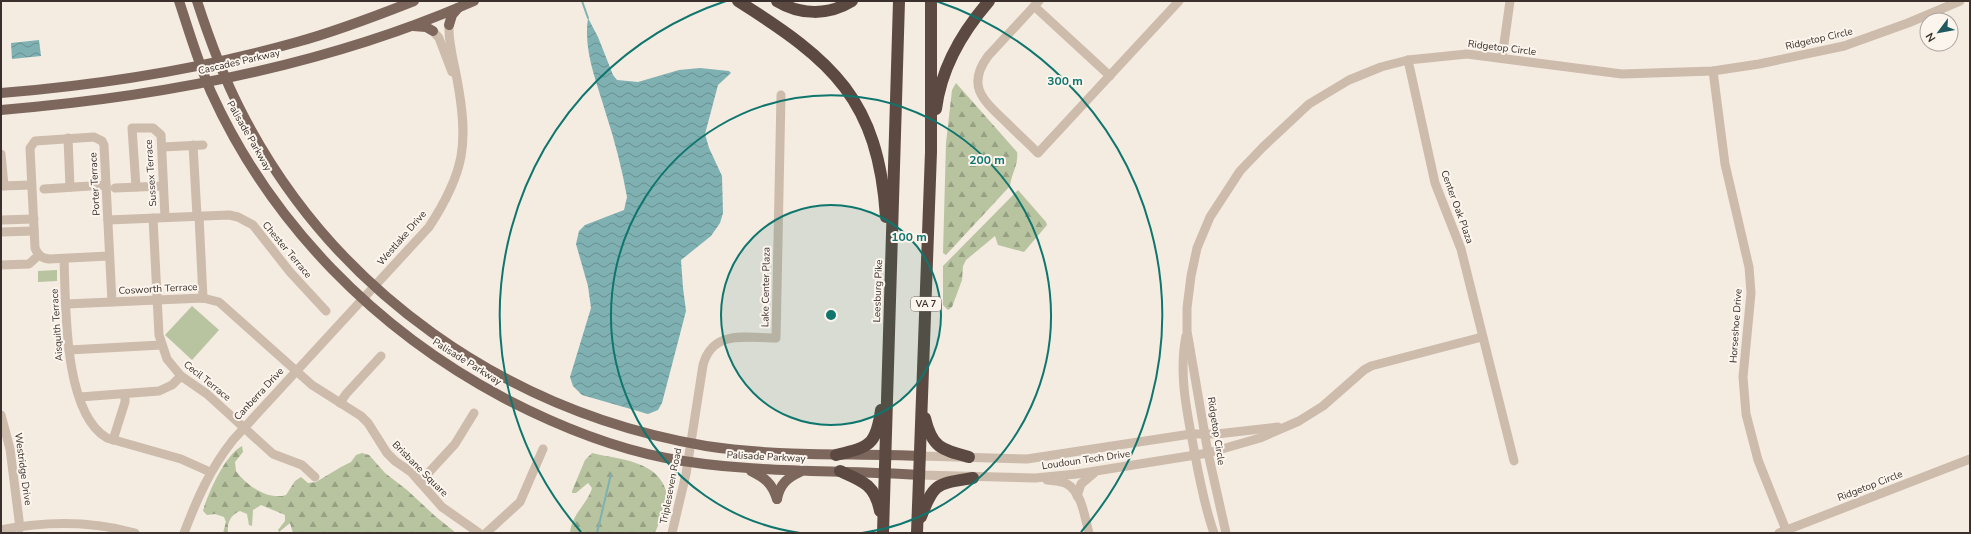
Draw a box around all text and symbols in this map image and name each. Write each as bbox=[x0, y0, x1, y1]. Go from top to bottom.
north arrow bbox=[1919, 12, 1959, 52]
street label: Ridgetop Circle bbox=[1784, 24, 1854, 54]
text: N bbox=[1922, 30, 1939, 45]
street label: Ridgetop Circle bbox=[1467, 37, 1537, 59]
street label: Cascades Parkway bbox=[197, 46, 282, 78]
text: 300 m bbox=[1047, 73, 1083, 89]
street label: Palisade Parkway bbox=[223, 98, 275, 174]
street label: Sussex Terrace bbox=[142, 139, 160, 207]
street label: Porter Terrace bbox=[86, 152, 104, 216]
text: 200 m bbox=[969, 152, 1005, 168]
street label: Center Oak Plaza bbox=[1437, 168, 1477, 246]
street label: Westlake Drive bbox=[374, 207, 430, 269]
street label: Chester Terrace bbox=[259, 219, 315, 281]
text: 100 m bbox=[891, 229, 927, 245]
street label: Lake Center Plaza bbox=[758, 247, 774, 327]
street label: Leesburg Pike bbox=[870, 259, 886, 323]
street label: Cosworth Terrace bbox=[118, 280, 198, 298]
street label: Aisquith Terrace bbox=[47, 288, 67, 362]
street label: Horseshoe Drive bbox=[1726, 288, 1746, 364]
road number: VA 7 bbox=[911, 297, 941, 311]
centre of rings bbox=[824, 308, 838, 322]
street label: Palisade Parkway bbox=[430, 335, 505, 389]
street label: Cecil Terrace bbox=[180, 358, 234, 404]
street label: Canberra Drive bbox=[231, 365, 287, 423]
street label: Ridgetop Circle bbox=[1204, 396, 1228, 466]
street label: Westridge Drive bbox=[11, 432, 35, 506]
street label: Brisbane Square bbox=[389, 438, 451, 500]
street label: Tripleseven Road bbox=[657, 447, 685, 525]
street label: Loudoun Tech Drive bbox=[1041, 447, 1131, 473]
street label: Palisade Parkway bbox=[726, 448, 807, 466]
street label: Ridgetop Circle bbox=[1835, 467, 1905, 505]

